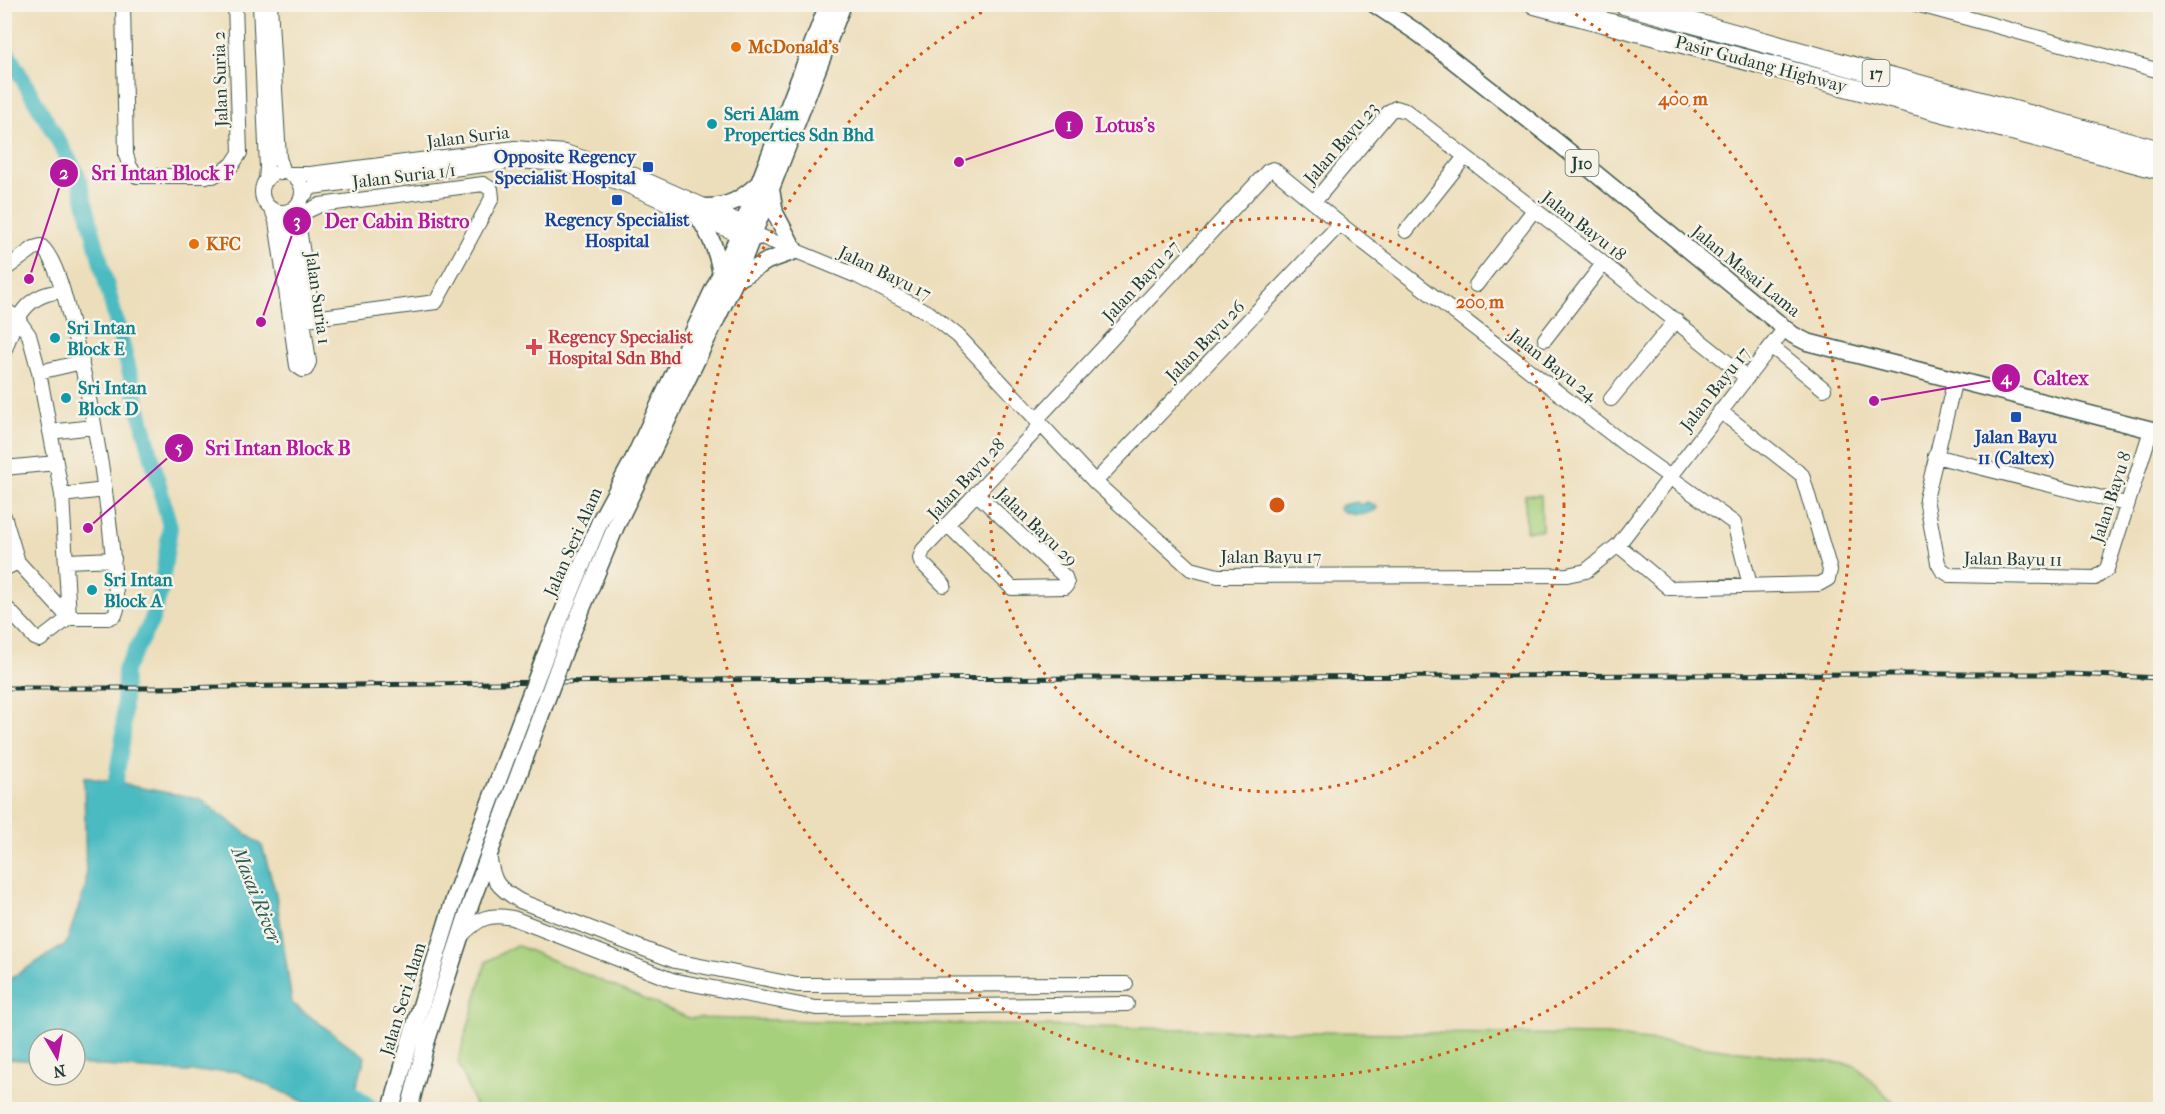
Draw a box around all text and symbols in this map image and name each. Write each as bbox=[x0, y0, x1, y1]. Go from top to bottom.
street label: Jalan Suria 2 bbox=[208, 31, 233, 129]
street label: Pasir Gudang Highway bbox=[1673, 31, 1850, 98]
place label: McDonald's bbox=[747, 37, 839, 58]
marker: McDonald's bbox=[729, 40, 743, 54]
road number: 17 bbox=[1862, 60, 1890, 86]
text: 400 m bbox=[1657, 89, 1709, 110]
street label: Jalan Bayu 23 bbox=[1299, 98, 1383, 190]
place label: Seri Alam Properties Sdn Bhd bbox=[724, 104, 875, 146]
callout: Lotus's bbox=[1054, 106, 1167, 144]
text: Lotus's bbox=[1095, 114, 1155, 137]
text: 1 bbox=[1066, 115, 1072, 136]
marker: Seri Alam Properties Sdn Bhd bbox=[705, 117, 719, 131]
street label: Jalan Suria bbox=[424, 122, 511, 153]
place label: Opposite Regency Specialist Hospital bbox=[494, 147, 637, 189]
road number: J10 bbox=[1566, 150, 1598, 176]
callout: Sri Intan Block F bbox=[49, 154, 246, 192]
street label: Jalan Suria 1/1 bbox=[349, 160, 457, 194]
marker: Opposite Regency Specialist Hospital bbox=[641, 160, 655, 174]
text: Sri Intan Block F bbox=[91, 162, 235, 185]
text: 2 bbox=[59, 163, 69, 184]
street label: Jalan Bayu 18 bbox=[1536, 186, 1630, 266]
marker: Regency Specialist Hospital bbox=[610, 193, 624, 207]
callout: Der Cabin Bistro bbox=[282, 202, 481, 240]
text: Der Cabin Bistro bbox=[325, 210, 469, 233]
place label: Regency Specialist Hospital bbox=[545, 210, 690, 252]
text: 3 bbox=[293, 211, 301, 232]
street label: Jalan Masai Lama bbox=[1686, 220, 1805, 322]
place label: KFC bbox=[206, 234, 241, 255]
street label: Jalan Bayu 27 bbox=[1097, 236, 1185, 328]
marker: KFC bbox=[187, 237, 201, 251]
street label: Jalan Bayu 17 bbox=[833, 241, 935, 305]
street label: Jalan Suria 1 bbox=[300, 248, 334, 346]
text: 200 m bbox=[1456, 292, 1505, 313]
street label: Jalan Bayu 26 bbox=[1160, 296, 1249, 388]
place label: Sri Intan Block E bbox=[67, 318, 136, 360]
street label: Jalan Bayu 24 bbox=[1503, 323, 1601, 406]
place label: Regency Specialist Hospital Sdn Bhd bbox=[548, 327, 693, 369]
marker: Sri Intan Block E bbox=[48, 331, 62, 345]
marker: Regency Specialist Hospital Sdn Bhd bbox=[525, 338, 543, 356]
street label: Jalan Bayu 17 bbox=[1675, 343, 1755, 437]
callout: Caltex bbox=[1991, 359, 2101, 397]
text: Caltex bbox=[2033, 367, 2089, 390]
text: 4 bbox=[2000, 368, 2013, 389]
place label: Sri Intan Block D bbox=[78, 378, 147, 420]
marker: Sri Intan Block D bbox=[59, 391, 73, 405]
marker: Jalan Bayu 11 (Caltex) bbox=[2009, 410, 2023, 424]
place label: Jalan Bayu 11 (Caltex) bbox=[1973, 427, 2058, 469]
callout: Sri Intan Block B bbox=[164, 429, 363, 467]
street label: Jalan Bayu 28 bbox=[922, 434, 1010, 526]
text: Sri Intan Block B bbox=[205, 437, 351, 460]
text: 5 bbox=[175, 438, 183, 459]
street label: Jalan Bayu 8 bbox=[2086, 449, 2136, 547]
street label: Jalan Bayu 29 bbox=[990, 482, 1081, 571]
street label: Jalan Seri Alam bbox=[539, 484, 607, 602]
centre of rings bbox=[1267, 495, 1287, 515]
street label: Jalan Bayu 17 bbox=[1219, 547, 1322, 568]
street label: Jalan Bayu 11 bbox=[1962, 548, 2062, 571]
place label: Sri Intan Block A bbox=[104, 570, 173, 612]
marker: Sri Intan Block A bbox=[85, 583, 99, 597]
water label: Masai River bbox=[226, 842, 287, 949]
street label: Jalan Seri Alam bbox=[376, 940, 431, 1060]
north arrow bbox=[27, 1027, 87, 1087]
text: N bbox=[51, 1061, 67, 1082]

